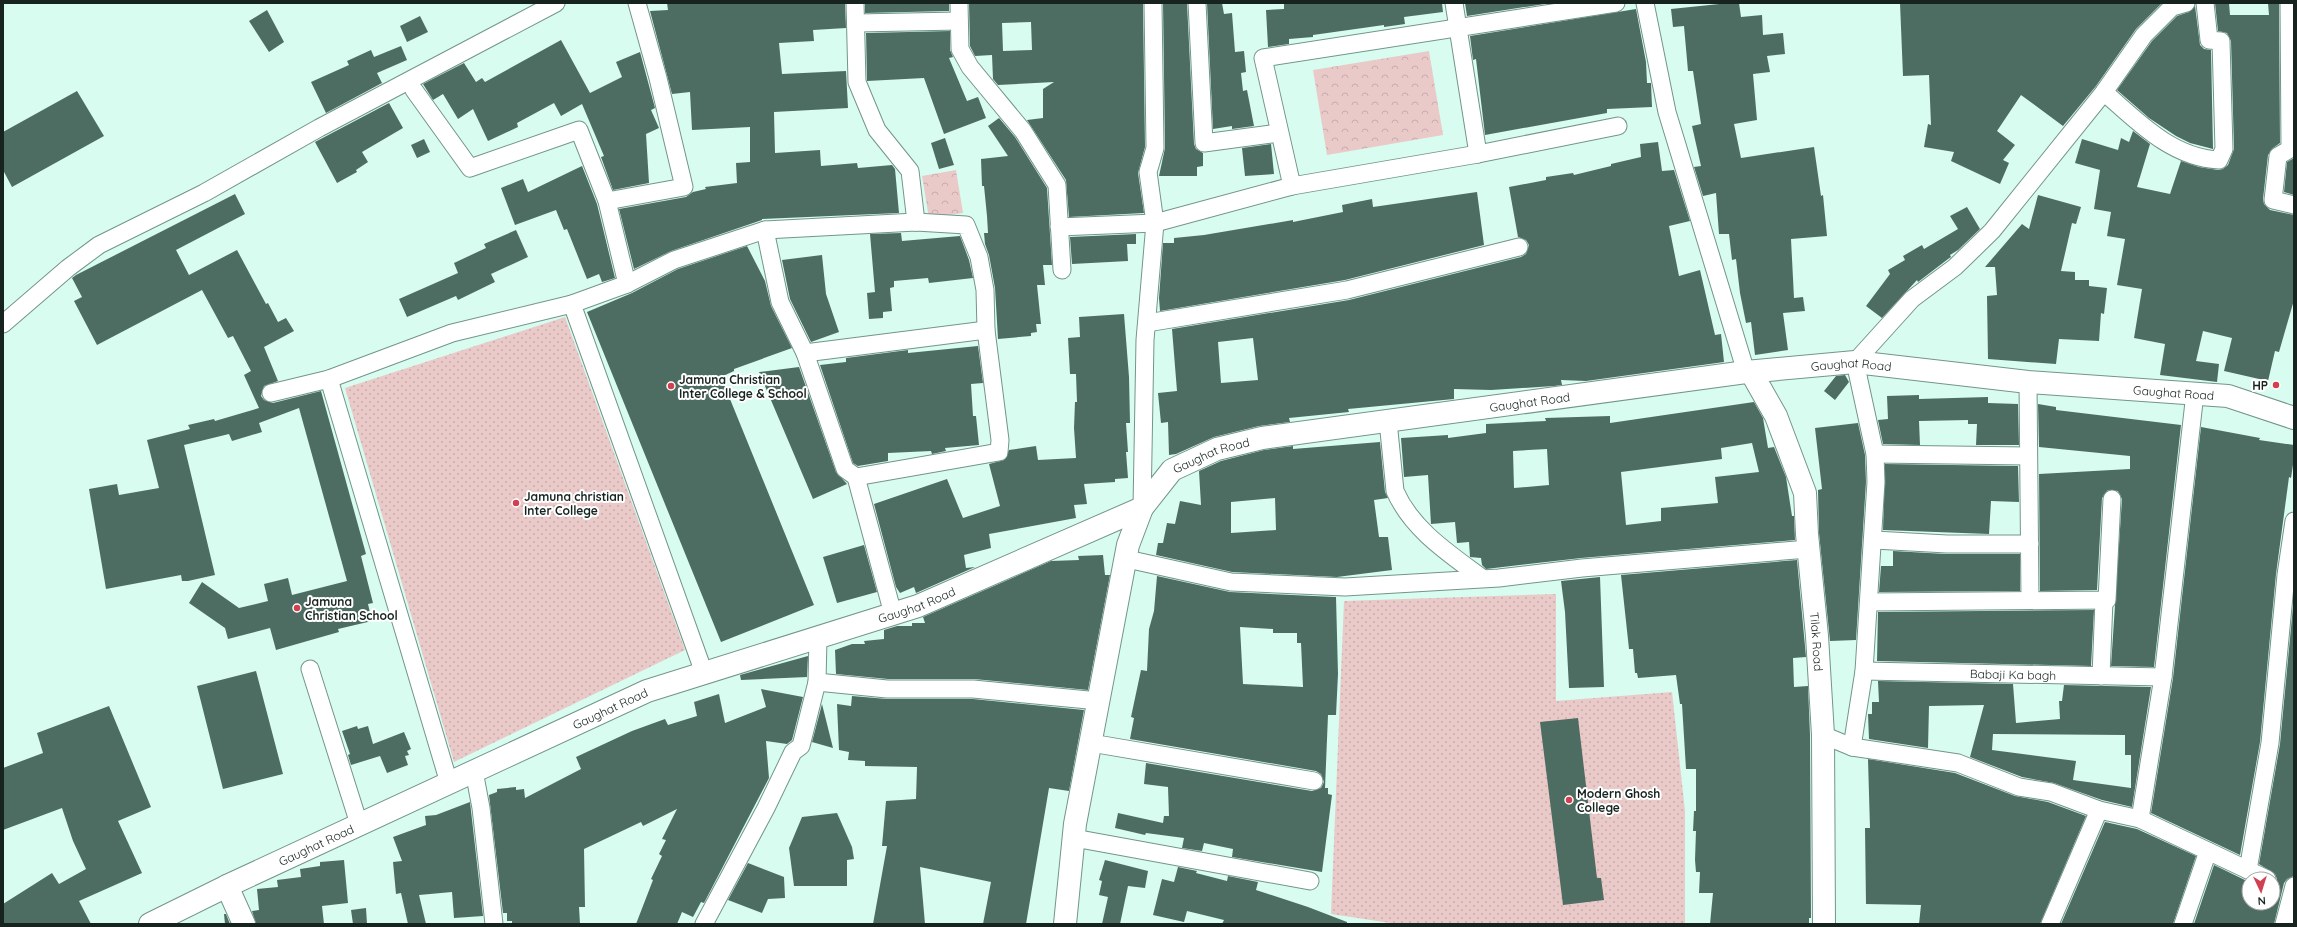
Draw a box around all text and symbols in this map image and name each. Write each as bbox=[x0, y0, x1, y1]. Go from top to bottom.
street label: Gaughat Road bbox=[1810, 355, 1892, 374]
place label: Jamuna Christian Inter College & School bbox=[679, 372, 807, 401]
place label: HP bbox=[2252, 378, 2268, 393]
marker: HP bbox=[2271, 380, 2281, 390]
marker: Jamuna Christian Inter College & School bbox=[666, 381, 676, 391]
street label: Gaughat Road bbox=[2133, 382, 2215, 403]
street label: Gaughat Road bbox=[1488, 389, 1571, 414]
street label: Gaughat Road bbox=[1170, 434, 1251, 476]
place label: Jamuna christian Inter College bbox=[524, 489, 624, 518]
marker: Jamuna christian Inter College bbox=[511, 498, 521, 508]
street label: Gaughat Road bbox=[876, 583, 957, 626]
place label: Jamuna Christian School bbox=[305, 594, 398, 623]
marker: Jamuna Christian School bbox=[292, 603, 302, 613]
street label: Tilak Road bbox=[1807, 611, 1827, 672]
street label: Babaji Ka bagh bbox=[1970, 666, 2056, 682]
street label: Gaughat Road bbox=[570, 684, 650, 732]
place label: Modern Ghosh College bbox=[1577, 786, 1660, 815]
marker: Modern Ghosh College bbox=[1564, 795, 1574, 805]
street label: Gaughat Road bbox=[276, 821, 356, 869]
north arrow bbox=[2241, 871, 2281, 911]
text: N bbox=[2257, 894, 2266, 908]

